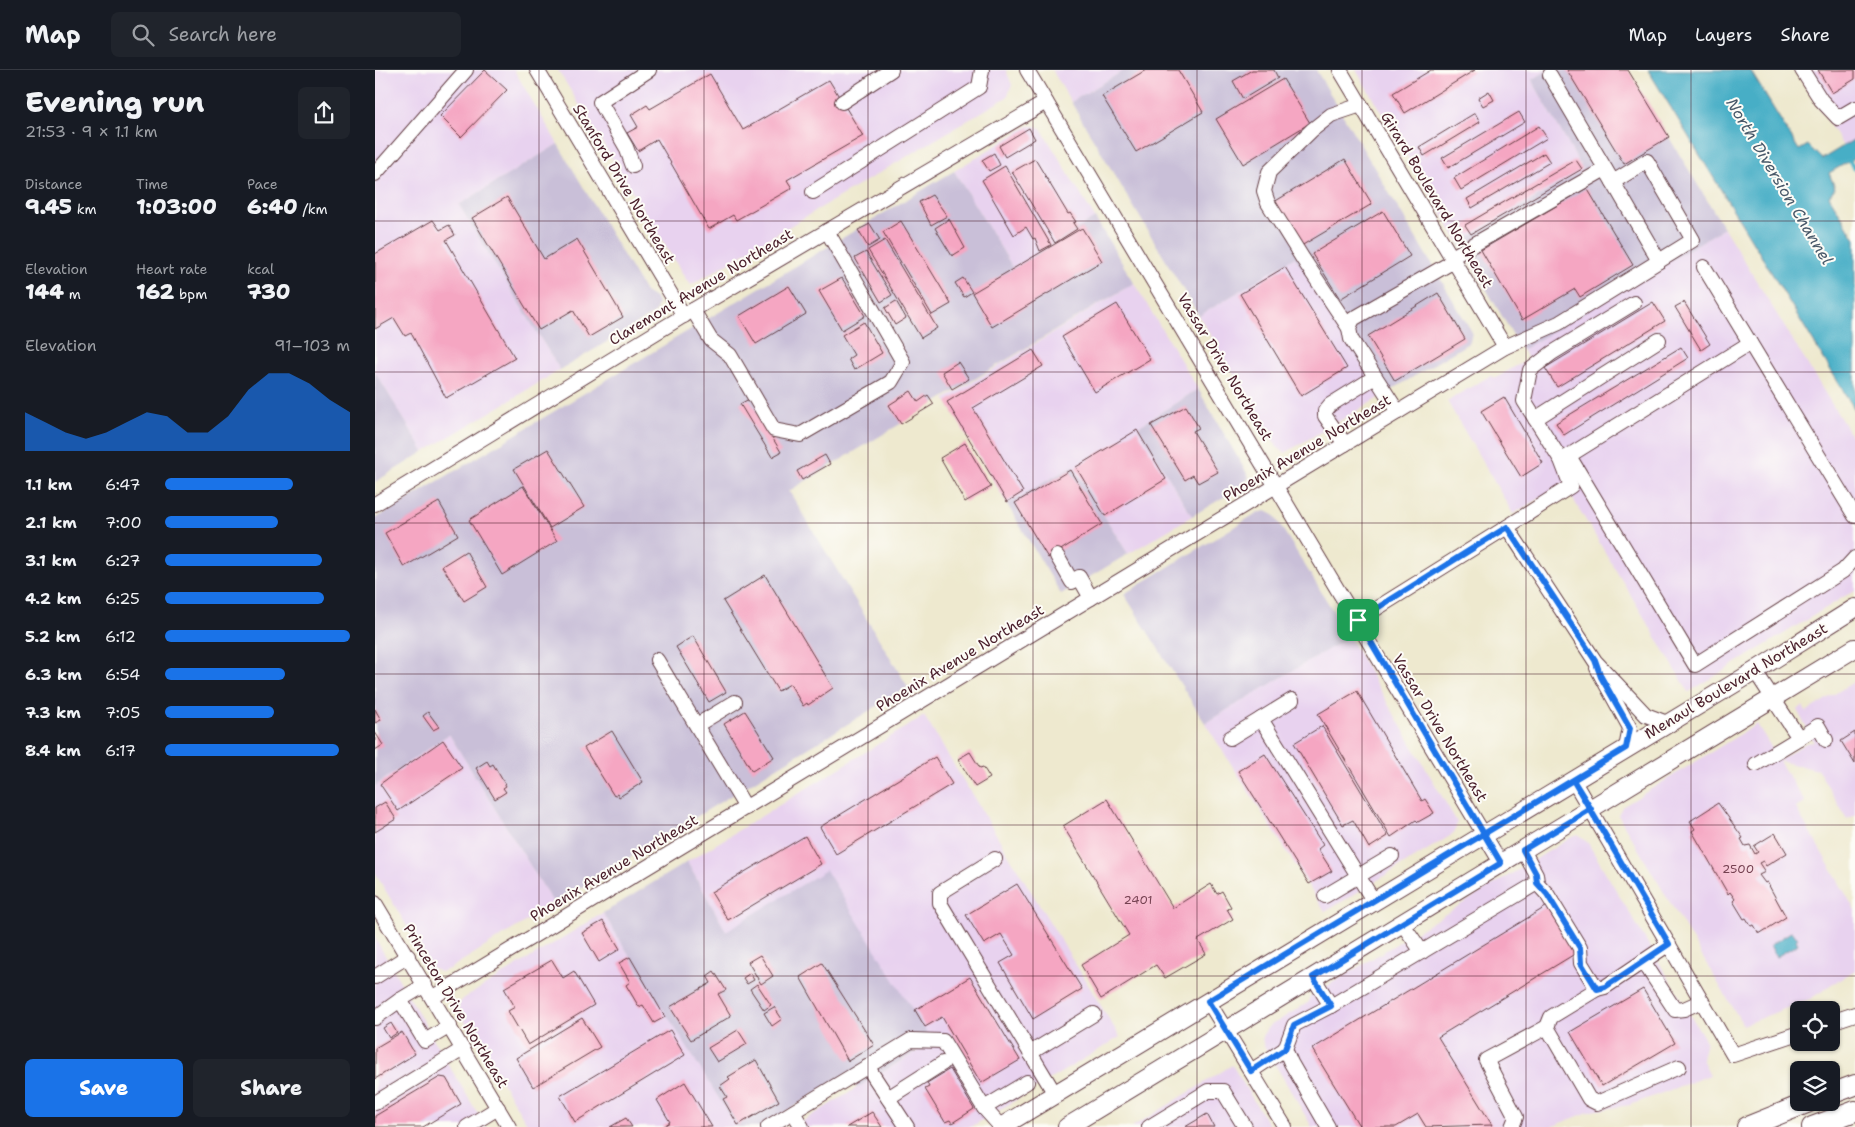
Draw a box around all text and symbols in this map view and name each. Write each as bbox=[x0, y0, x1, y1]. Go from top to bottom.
search box bbox=[111, 12, 461, 57]
text: Map bbox=[25, 19, 81, 51]
icon: search bbox=[129, 21, 157, 49]
text: Search here bbox=[169, 22, 277, 47]
text: Map bbox=[1629, 23, 1667, 47]
text: Layers bbox=[1695, 23, 1752, 47]
text: Share bbox=[1780, 23, 1830, 47]
text: Evening run bbox=[25, 83, 204, 121]
button: share bbox=[298, 87, 350, 139]
water label: North Diversion Channel bbox=[1721, 94, 1838, 268]
street label: Stanford Drive Northeast bbox=[568, 100, 680, 268]
street label: Girard Boulevard Northeast bbox=[1376, 108, 1498, 292]
text: 21:53 · 9 × 1.1 km bbox=[25, 121, 158, 142]
text: Distance bbox=[25, 175, 82, 193]
text: Time bbox=[136, 175, 168, 193]
text: Pace bbox=[247, 175, 278, 193]
text: 9.45 bbox=[25, 193, 72, 221]
text: 1:03:00 bbox=[136, 193, 217, 221]
text: 6:40 bbox=[247, 193, 298, 221]
text: km bbox=[72, 200, 97, 218]
text: /km bbox=[298, 200, 328, 218]
street label: Claremont Avenue Northeast bbox=[605, 224, 797, 350]
text: Elevation bbox=[25, 260, 88, 278]
text: Heart rate bbox=[136, 260, 207, 278]
text: kcal bbox=[247, 260, 274, 278]
text: 144 bbox=[25, 278, 64, 306]
text: 162 bbox=[136, 278, 174, 306]
text: 730 bbox=[247, 278, 290, 306]
text: m bbox=[64, 285, 81, 303]
text: bpm bbox=[174, 285, 207, 303]
street label: Vassar Drive Northeast bbox=[1173, 289, 1277, 445]
text: Elevation bbox=[25, 335, 97, 356]
text: 91–103 m bbox=[274, 335, 350, 356]
street label: Phoenix Avenue Northeast bbox=[1219, 390, 1395, 506]
text: 1.1 km bbox=[25, 474, 72, 495]
text: 6:47 bbox=[105, 474, 140, 495]
text: 2.1 km bbox=[25, 512, 77, 533]
text: 7:00 bbox=[105, 512, 142, 533]
text: 3.1 km bbox=[25, 550, 76, 571]
text: 6:27 bbox=[105, 550, 140, 571]
text: 4.2 km bbox=[25, 588, 81, 609]
text: 6:25 bbox=[105, 588, 140, 609]
pin bbox=[1337, 599, 1379, 641]
street label: Phoenix Avenue Northeast bbox=[872, 600, 1048, 716]
icon: arrive bbox=[1344, 606, 1372, 634]
street label: Menaul Boulevard Northeast bbox=[1641, 618, 1831, 744]
text: 5.2 km bbox=[25, 626, 80, 647]
text: 6:12 bbox=[105, 626, 136, 647]
street label: Vassar Drive Northeast bbox=[1388, 650, 1492, 806]
text: 6.3 km bbox=[25, 664, 82, 685]
text: 6:54 bbox=[105, 664, 140, 685]
text: 7.3 km bbox=[25, 702, 81, 723]
text: 7:05 bbox=[105, 702, 140, 723]
text: 8.4 km bbox=[25, 740, 81, 761]
text: 6:17 bbox=[105, 740, 136, 761]
street label: Phoenix Avenue Northeast bbox=[526, 810, 702, 926]
house number: 2500 bbox=[1722, 861, 1754, 877]
house number: 2401 bbox=[1124, 892, 1152, 908]
street label: Princeton Drive Northeast bbox=[399, 920, 513, 1092]
map controls bbox=[1790, 1001, 1840, 1111]
button: locate bbox=[1790, 1001, 1840, 1051]
button: Save bbox=[25, 1059, 183, 1117]
button: Share bbox=[193, 1059, 350, 1117]
button: layers bbox=[1790, 1061, 1840, 1111]

